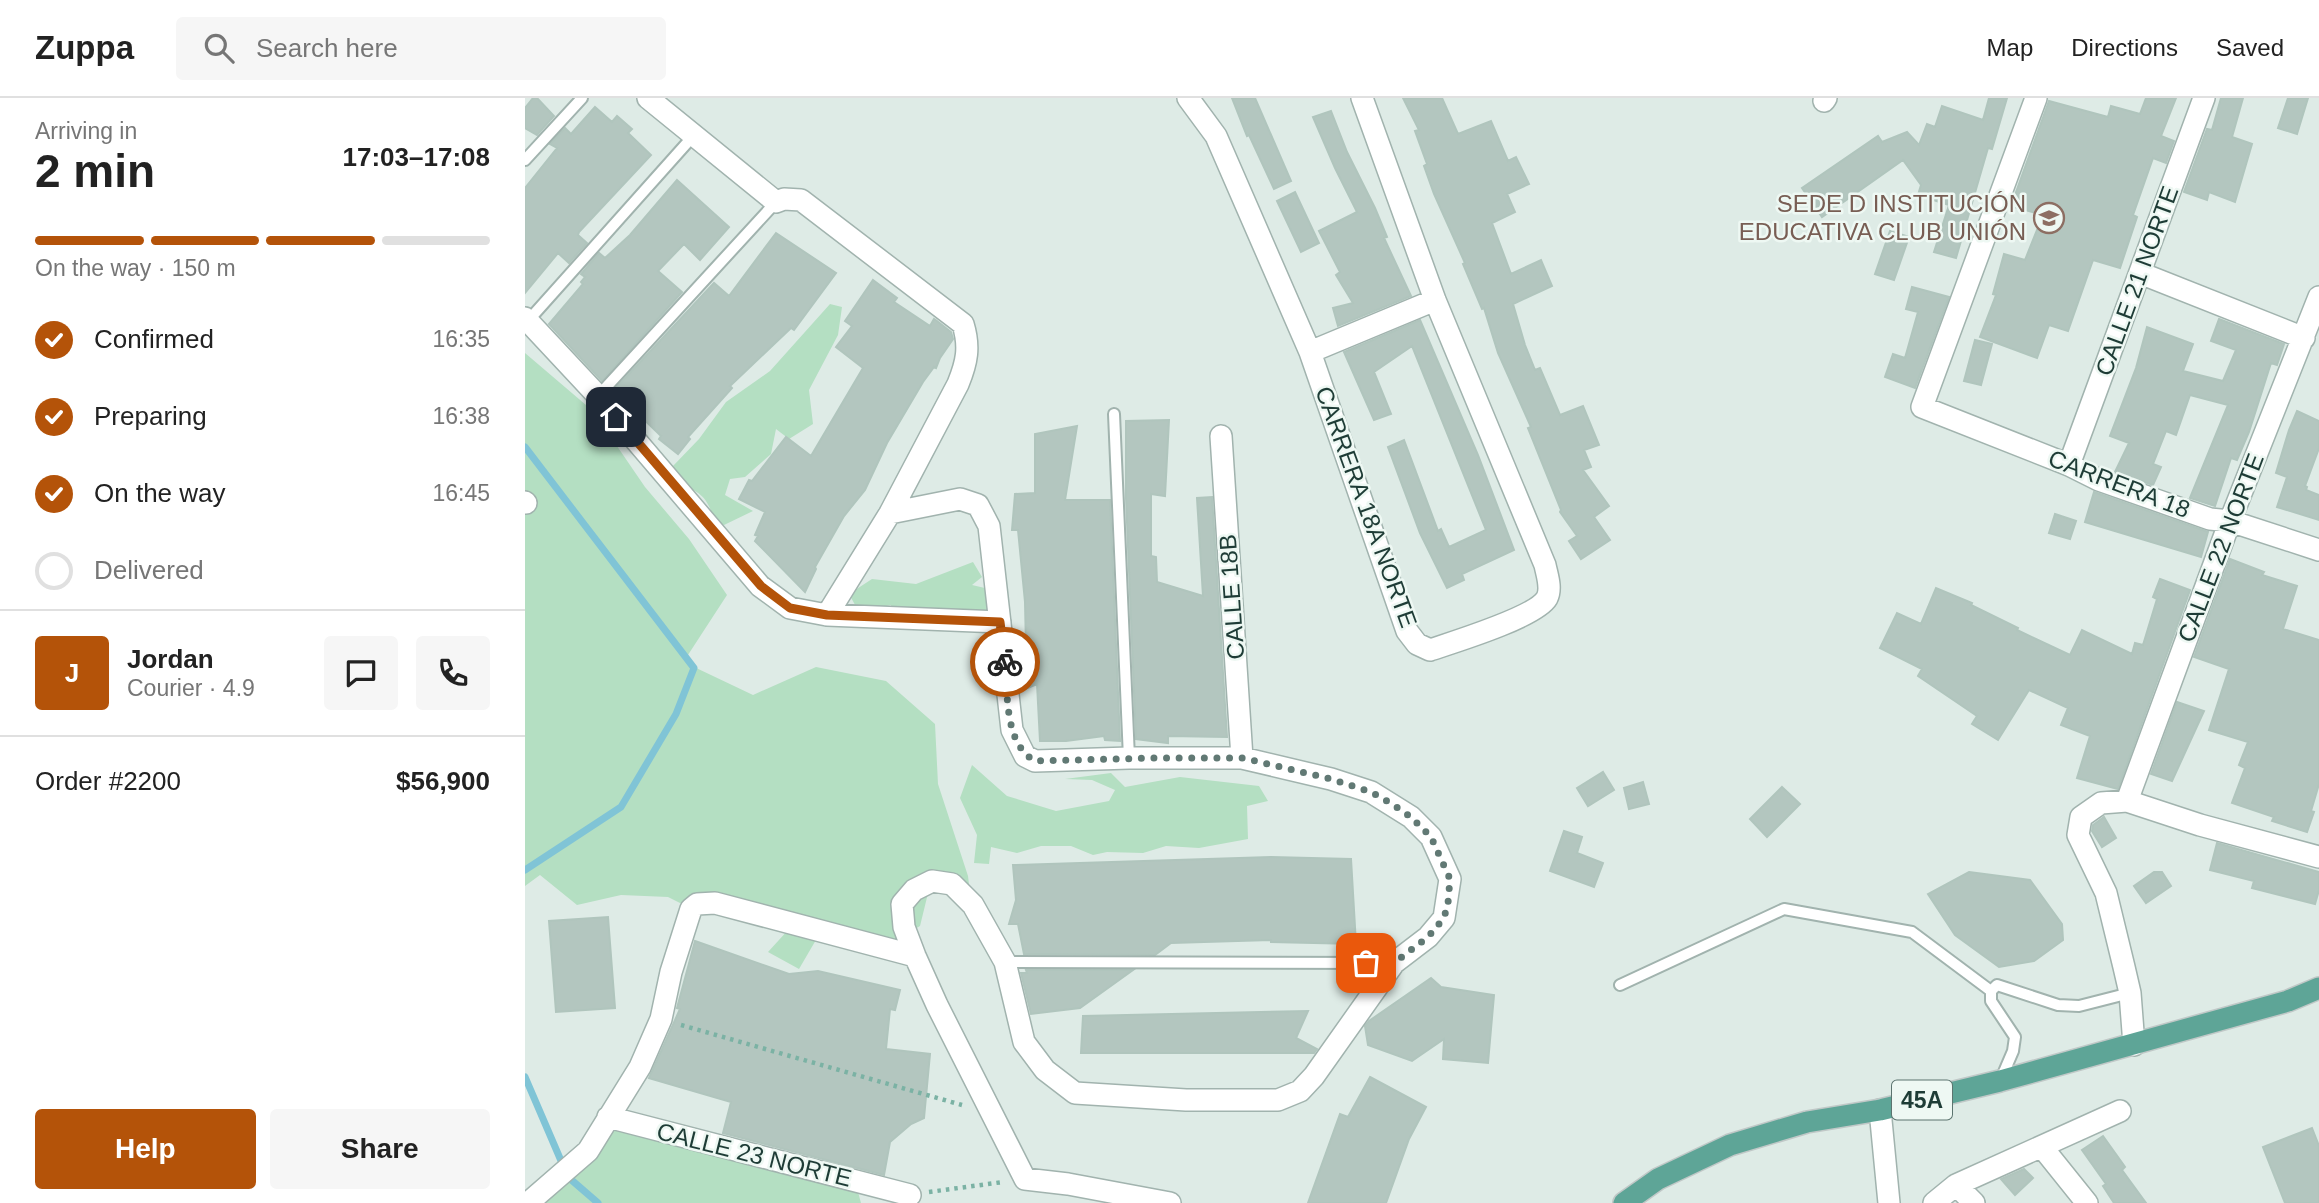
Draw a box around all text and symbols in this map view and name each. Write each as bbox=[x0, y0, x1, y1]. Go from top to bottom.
search box bbox=[176, 17, 666, 80]
text: Zuppa bbox=[35, 29, 134, 66]
icon: search bbox=[200, 29, 238, 67]
text: Search here bbox=[256, 33, 398, 63]
text: Map bbox=[1987, 34, 2033, 61]
text: Directions bbox=[2071, 34, 2178, 61]
text: Saved bbox=[2216, 34, 2284, 61]
text: Arriving in bbox=[35, 118, 137, 144]
text: 17:03–17:08 bbox=[343, 142, 490, 172]
text: 2 min bbox=[35, 145, 155, 197]
street label: CALLE 21 NORTE bbox=[2090, 182, 2183, 379]
place label: SEDE D INSTITUCIÓN EDUCATIVA CLUB UNIÓN bbox=[1739, 190, 2026, 245]
school or university icon: SEDE D INSTITUCIÓN EDUCATIVA CLUB UNIÓN bbox=[2032, 201, 2066, 235]
text: On the way · 150 m bbox=[35, 255, 236, 281]
icon: check bbox=[35, 321, 73, 359]
text: Confirmed bbox=[94, 324, 214, 354]
text: 16:35 bbox=[432, 326, 490, 352]
street label: CARRERA 18A NORTE bbox=[1310, 383, 1423, 631]
pin bbox=[586, 387, 646, 447]
icon: check bbox=[35, 398, 73, 436]
icon: home bbox=[597, 398, 635, 436]
text: Preparing bbox=[94, 401, 207, 431]
text: 16:38 bbox=[432, 403, 490, 429]
street label: CARRERA 18 bbox=[2045, 444, 2194, 523]
street label: CALLE 22 NORTE bbox=[2172, 450, 2269, 646]
icon: check bbox=[35, 475, 73, 513]
text: On the way bbox=[94, 478, 226, 508]
text: 16:45 bbox=[432, 480, 490, 506]
street label: CALLE 18B bbox=[1214, 534, 1249, 661]
text: Delivered bbox=[94, 555, 204, 585]
courier bbox=[970, 627, 1040, 697]
button: chat bbox=[324, 636, 398, 710]
button: phone bbox=[416, 636, 490, 710]
icon: bike bbox=[986, 643, 1024, 681]
text: Jordan bbox=[127, 644, 214, 674]
text: J bbox=[65, 658, 79, 688]
text: Courier · 4.9 bbox=[127, 675, 255, 701]
text: Order #2200 bbox=[35, 766, 181, 796]
text: $56,900 bbox=[396, 766, 490, 796]
pin bbox=[1336, 933, 1396, 993]
icon: bag bbox=[1347, 944, 1385, 982]
road number: 45A bbox=[1892, 1080, 1952, 1119]
button: Help bbox=[35, 1109, 256, 1189]
button: Share bbox=[270, 1109, 490, 1189]
street label: CALLE 23 NORTE bbox=[654, 1117, 854, 1192]

